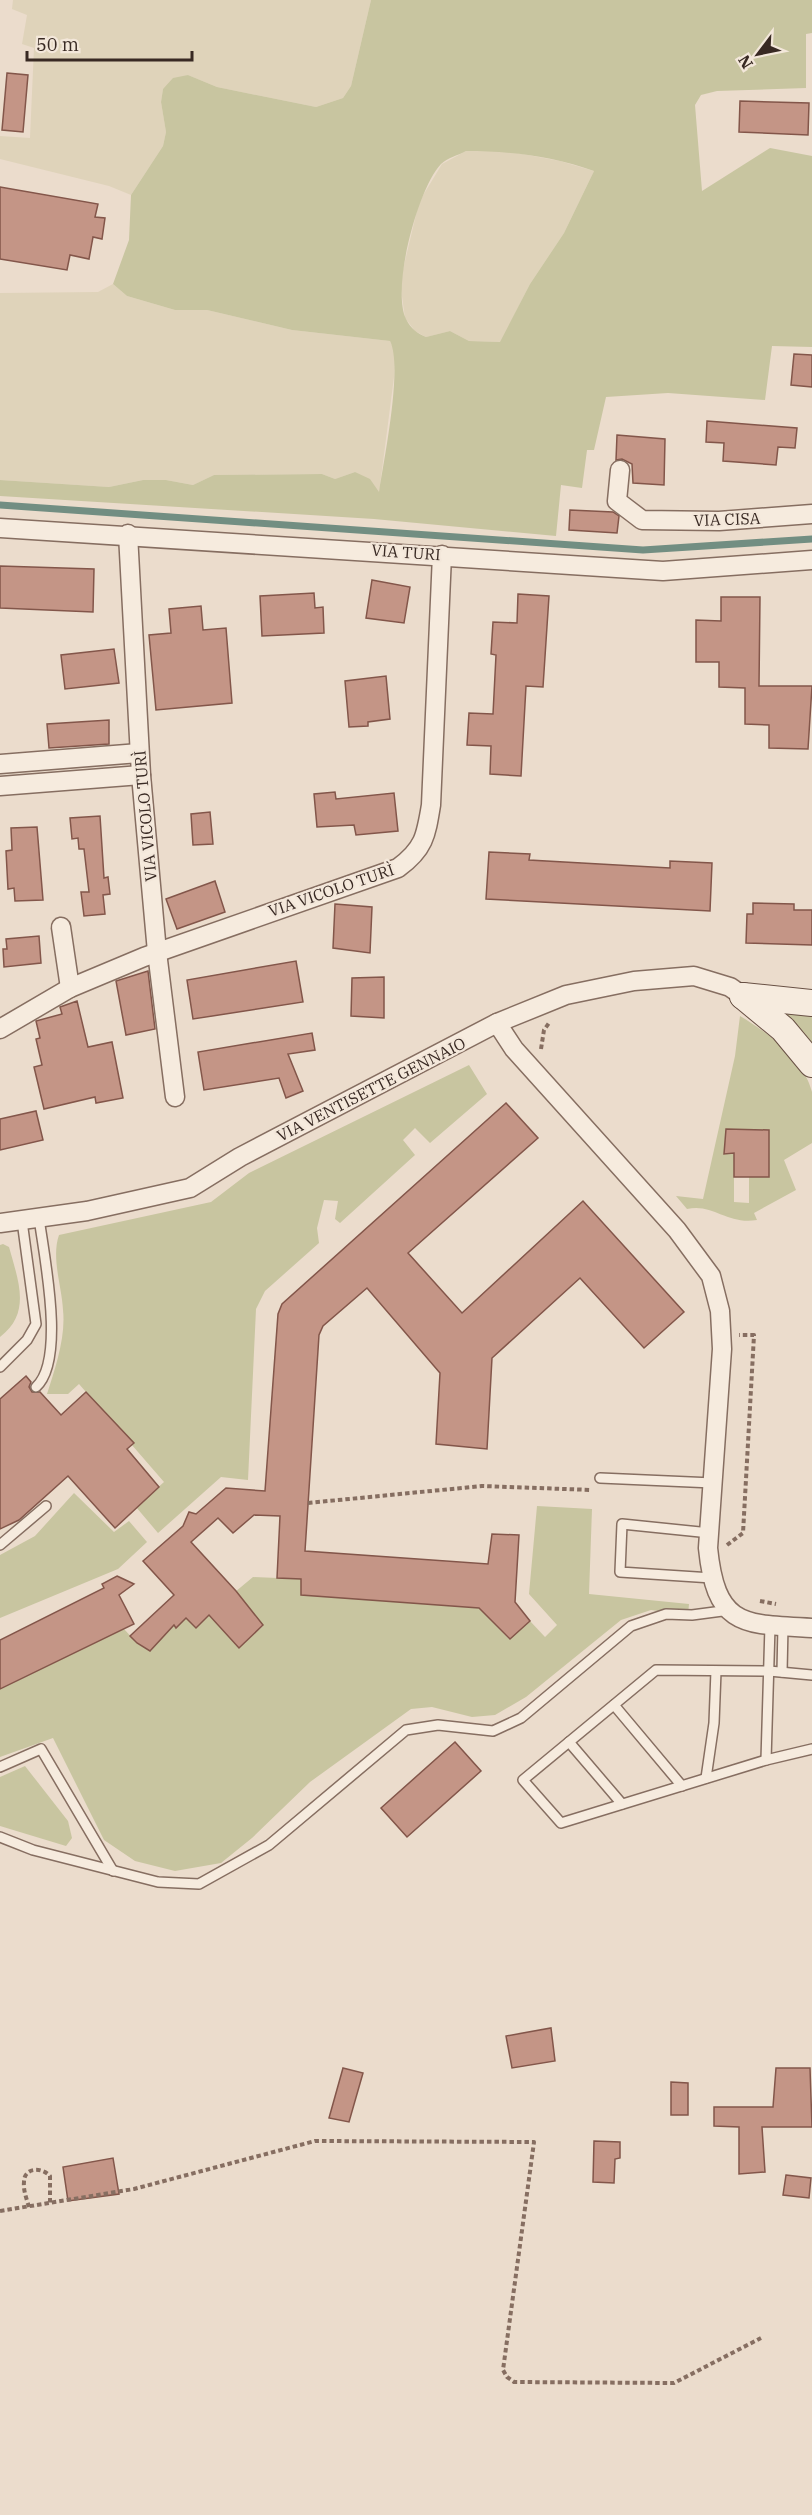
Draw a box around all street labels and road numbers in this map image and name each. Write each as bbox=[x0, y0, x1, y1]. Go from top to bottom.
street label: VIA CISA bbox=[693, 508, 761, 530]
street label: VIA TURI bbox=[371, 540, 441, 564]
street label: VIA VICOLO TURÌ bbox=[128, 750, 161, 882]
street label: VIA VICOLO TURÌ bbox=[265, 858, 396, 921]
street label: VIA VENTISETTE GENNAIO bbox=[273, 1033, 469, 1145]

